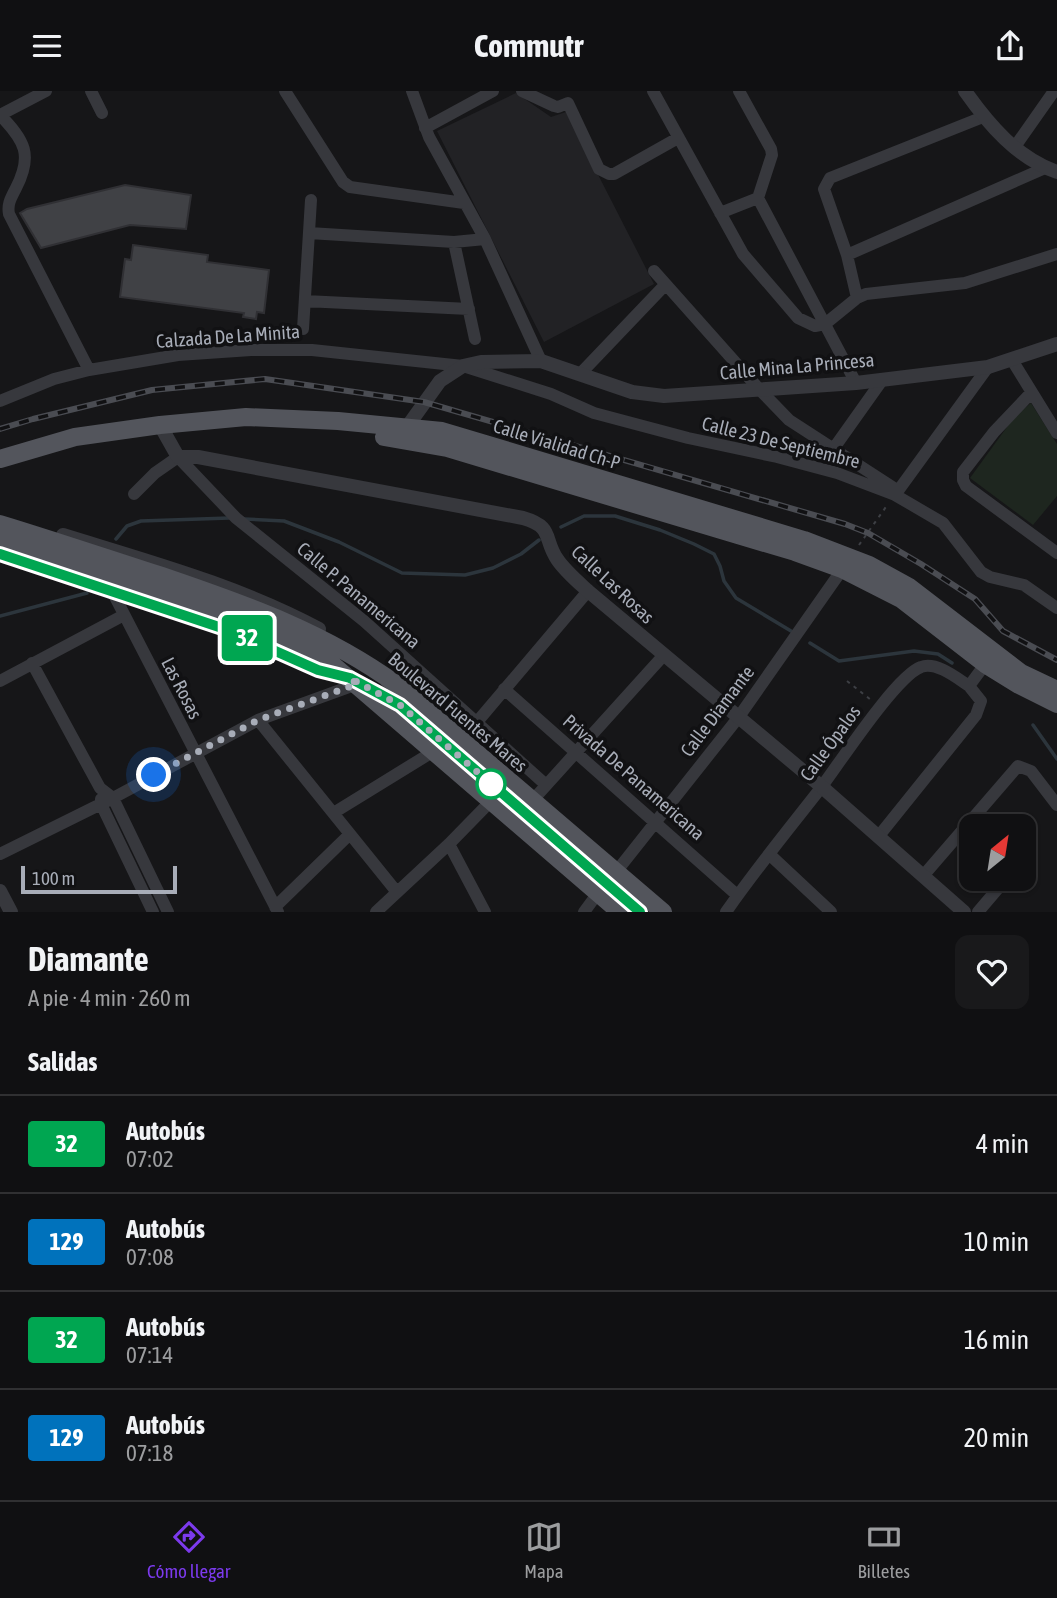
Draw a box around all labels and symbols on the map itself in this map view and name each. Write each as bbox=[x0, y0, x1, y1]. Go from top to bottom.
street label: Calzada De La Minita bbox=[155, 320, 301, 352]
street label: Calle Mina La Princesa bbox=[719, 348, 875, 384]
street label: Calle 23 De Septiembre bbox=[700, 412, 862, 472]
street label: Calle Vialidad Ch-P bbox=[491, 414, 623, 474]
street label: Calle P. Panamericana bbox=[293, 537, 425, 653]
street label: Calle Las Rosas bbox=[567, 540, 659, 628]
line badge: 32 bbox=[216, 615, 278, 661]
street label: Boulevard Fuentes Mares bbox=[384, 648, 532, 777]
street label: Las Rosas bbox=[157, 654, 207, 723]
street label: Calle Diamante bbox=[676, 661, 758, 761]
street label: Calle Ópalos bbox=[795, 701, 865, 785]
street label: Privada De Panamericana bbox=[559, 710, 709, 844]
your location bbox=[136, 757, 171, 792]
unlabelled marker bbox=[476, 769, 506, 799]
north arrow bbox=[959, 814, 1036, 891]
scale bar bbox=[21, 863, 177, 895]

